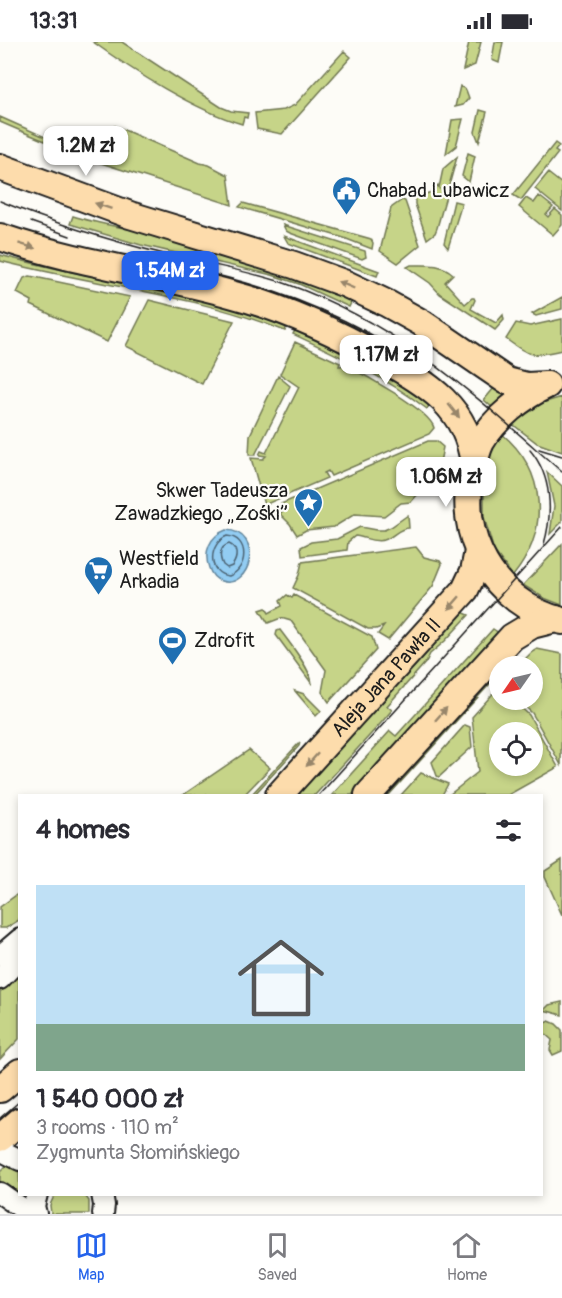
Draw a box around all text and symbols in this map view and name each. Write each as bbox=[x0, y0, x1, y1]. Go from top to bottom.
text: 13:31 bbox=[30, 7, 78, 35]
pin: 1.2M zł bbox=[31, 126, 141, 177]
text: 1.2M zł bbox=[57, 133, 115, 158]
public building icon: Chabad Lubawicz bbox=[330, 174, 362, 216]
place label: Chabad Lubawicz bbox=[367, 178, 509, 203]
one-way arrow bbox=[94, 201, 112, 210]
one-way arrow bbox=[18, 242, 36, 251]
pin: 1.54M zł bbox=[108, 251, 232, 302]
text: 1.54M zł bbox=[136, 258, 204, 283]
one-way arrow bbox=[337, 280, 355, 290]
pin: 1.17M zł bbox=[324, 335, 448, 386]
text: 1.17M zł bbox=[354, 342, 418, 367]
one-way arrow bbox=[447, 403, 460, 419]
pin: 1.06M zł bbox=[384, 457, 508, 508]
text: 1.06M zł bbox=[410, 464, 482, 489]
place label: Skwer Tadeusza Zawadzkiego „Zośki” bbox=[114, 478, 288, 526]
place icon: Skwer Tadeusza Zawadzkiego „Zośki” bbox=[293, 486, 325, 528]
place label: Westfield Arkadia bbox=[119, 546, 199, 594]
supermarket icon: Westfield Arkadia bbox=[82, 554, 114, 596]
one-way arrow bbox=[448, 595, 461, 610]
street label: Aleja Jana Pawła II bbox=[325, 613, 446, 742]
sports icon: Zdrofit bbox=[157, 624, 189, 666]
place label: Zdrofit bbox=[194, 628, 256, 653]
north arrow bbox=[489, 656, 543, 710]
map controls bbox=[489, 656, 543, 776]
one-way arrow bbox=[434, 707, 447, 722]
button: locate bbox=[489, 722, 543, 776]
one-way arrow bbox=[305, 753, 319, 767]
text: 4 homes bbox=[36, 814, 130, 846]
icon: filters bbox=[492, 814, 525, 847]
icon: home bbox=[227, 924, 335, 1032]
text: 1 540 000 zł bbox=[36, 1083, 183, 1115]
text: 3 rooms · 110 m² bbox=[36, 1115, 179, 1140]
text: Zygmunta Słomińskiego bbox=[36, 1140, 240, 1165]
tab: Map bbox=[75, 1229, 108, 1285]
tab: Saved bbox=[257, 1229, 297, 1285]
tab: Home bbox=[447, 1229, 487, 1285]

